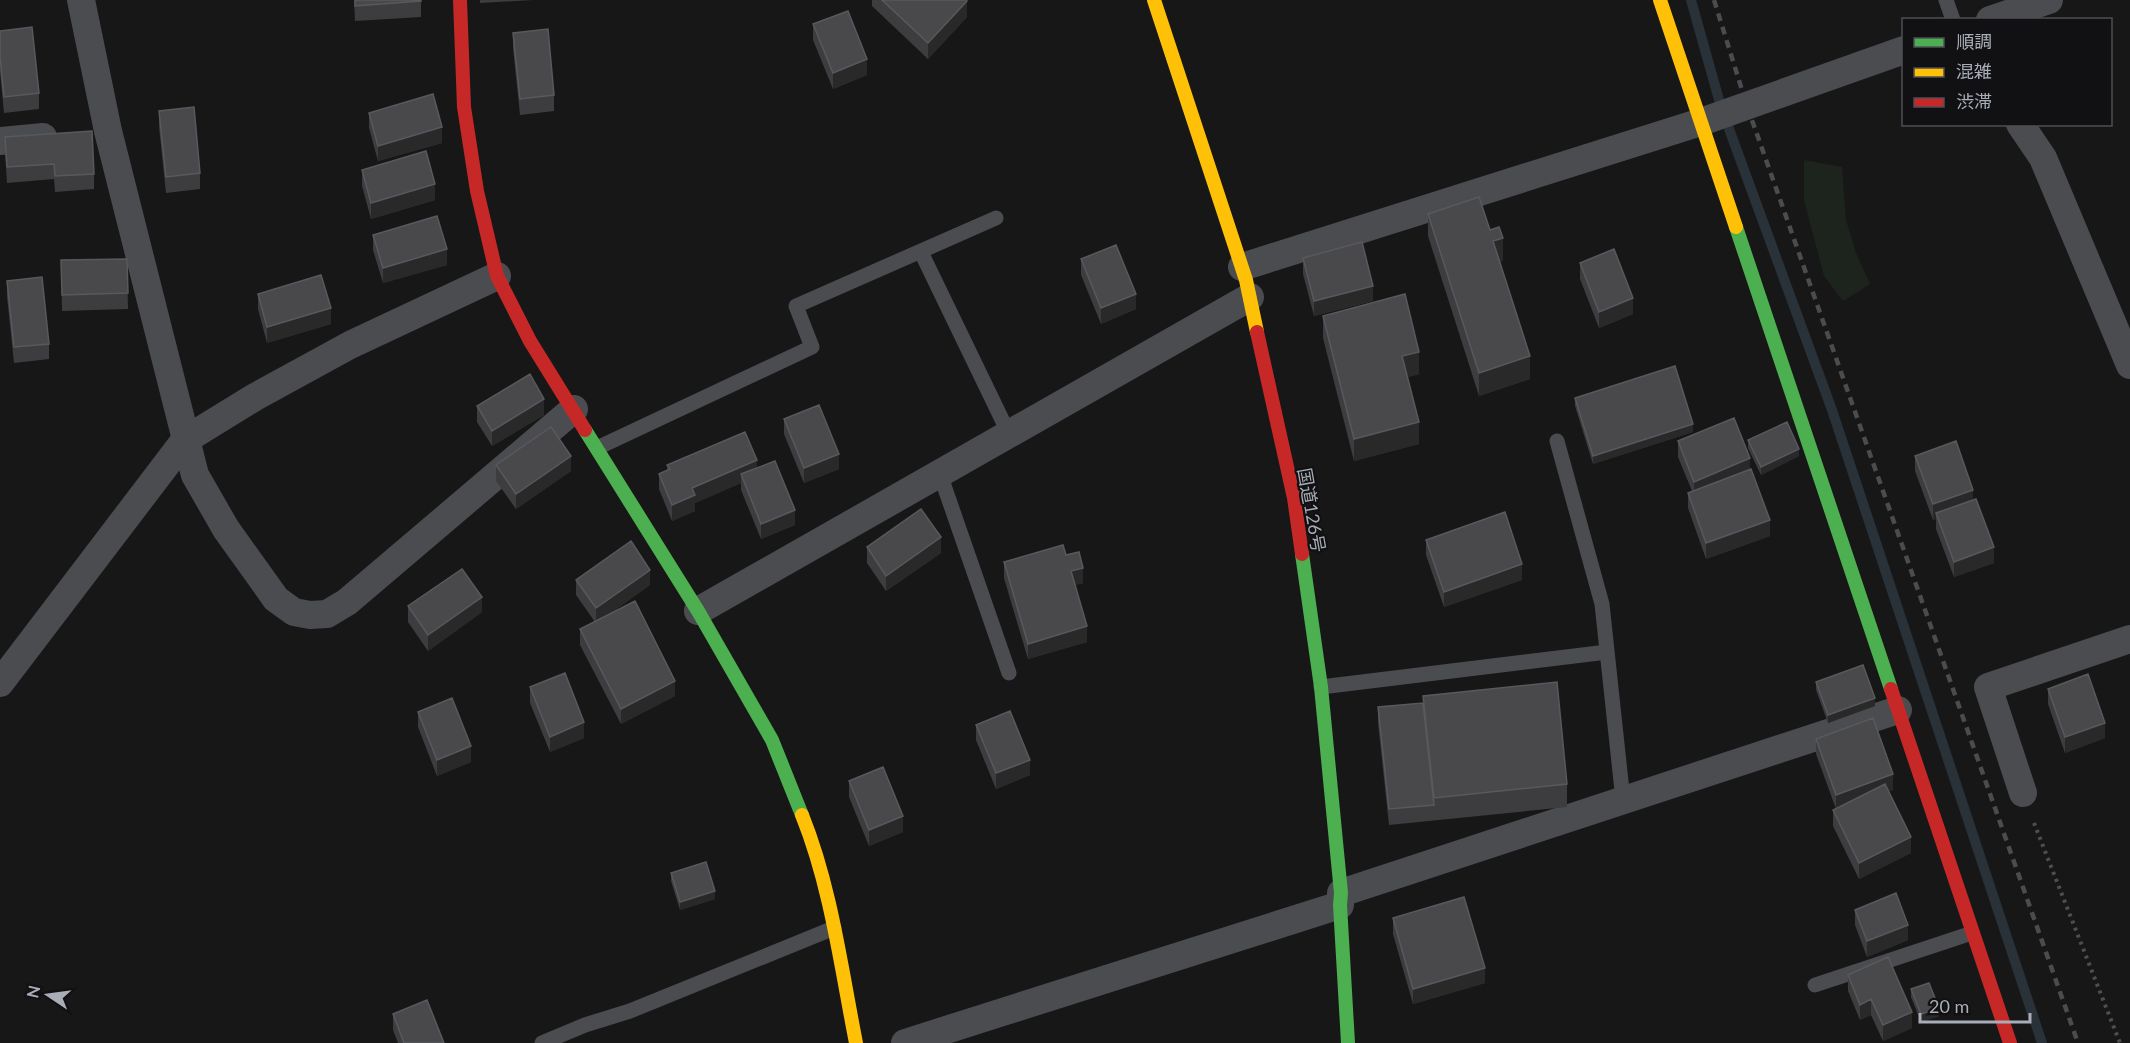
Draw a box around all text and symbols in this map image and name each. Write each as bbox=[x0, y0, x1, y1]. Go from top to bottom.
legend bbox=[1902, 18, 2112, 126]
text: 順調 bbox=[1956, 30, 1992, 52]
text: 混雑 bbox=[1956, 60, 1992, 82]
text: 渋滞 bbox=[1956, 90, 1992, 112]
street label: 国道126号 bbox=[1294, 466, 1330, 554]
north arrow bbox=[18, 965, 78, 1025]
text: N bbox=[22, 983, 44, 1000]
scale bar bbox=[1920, 986, 2030, 1024]
text: 20 m bbox=[1929, 995, 1969, 1017]

